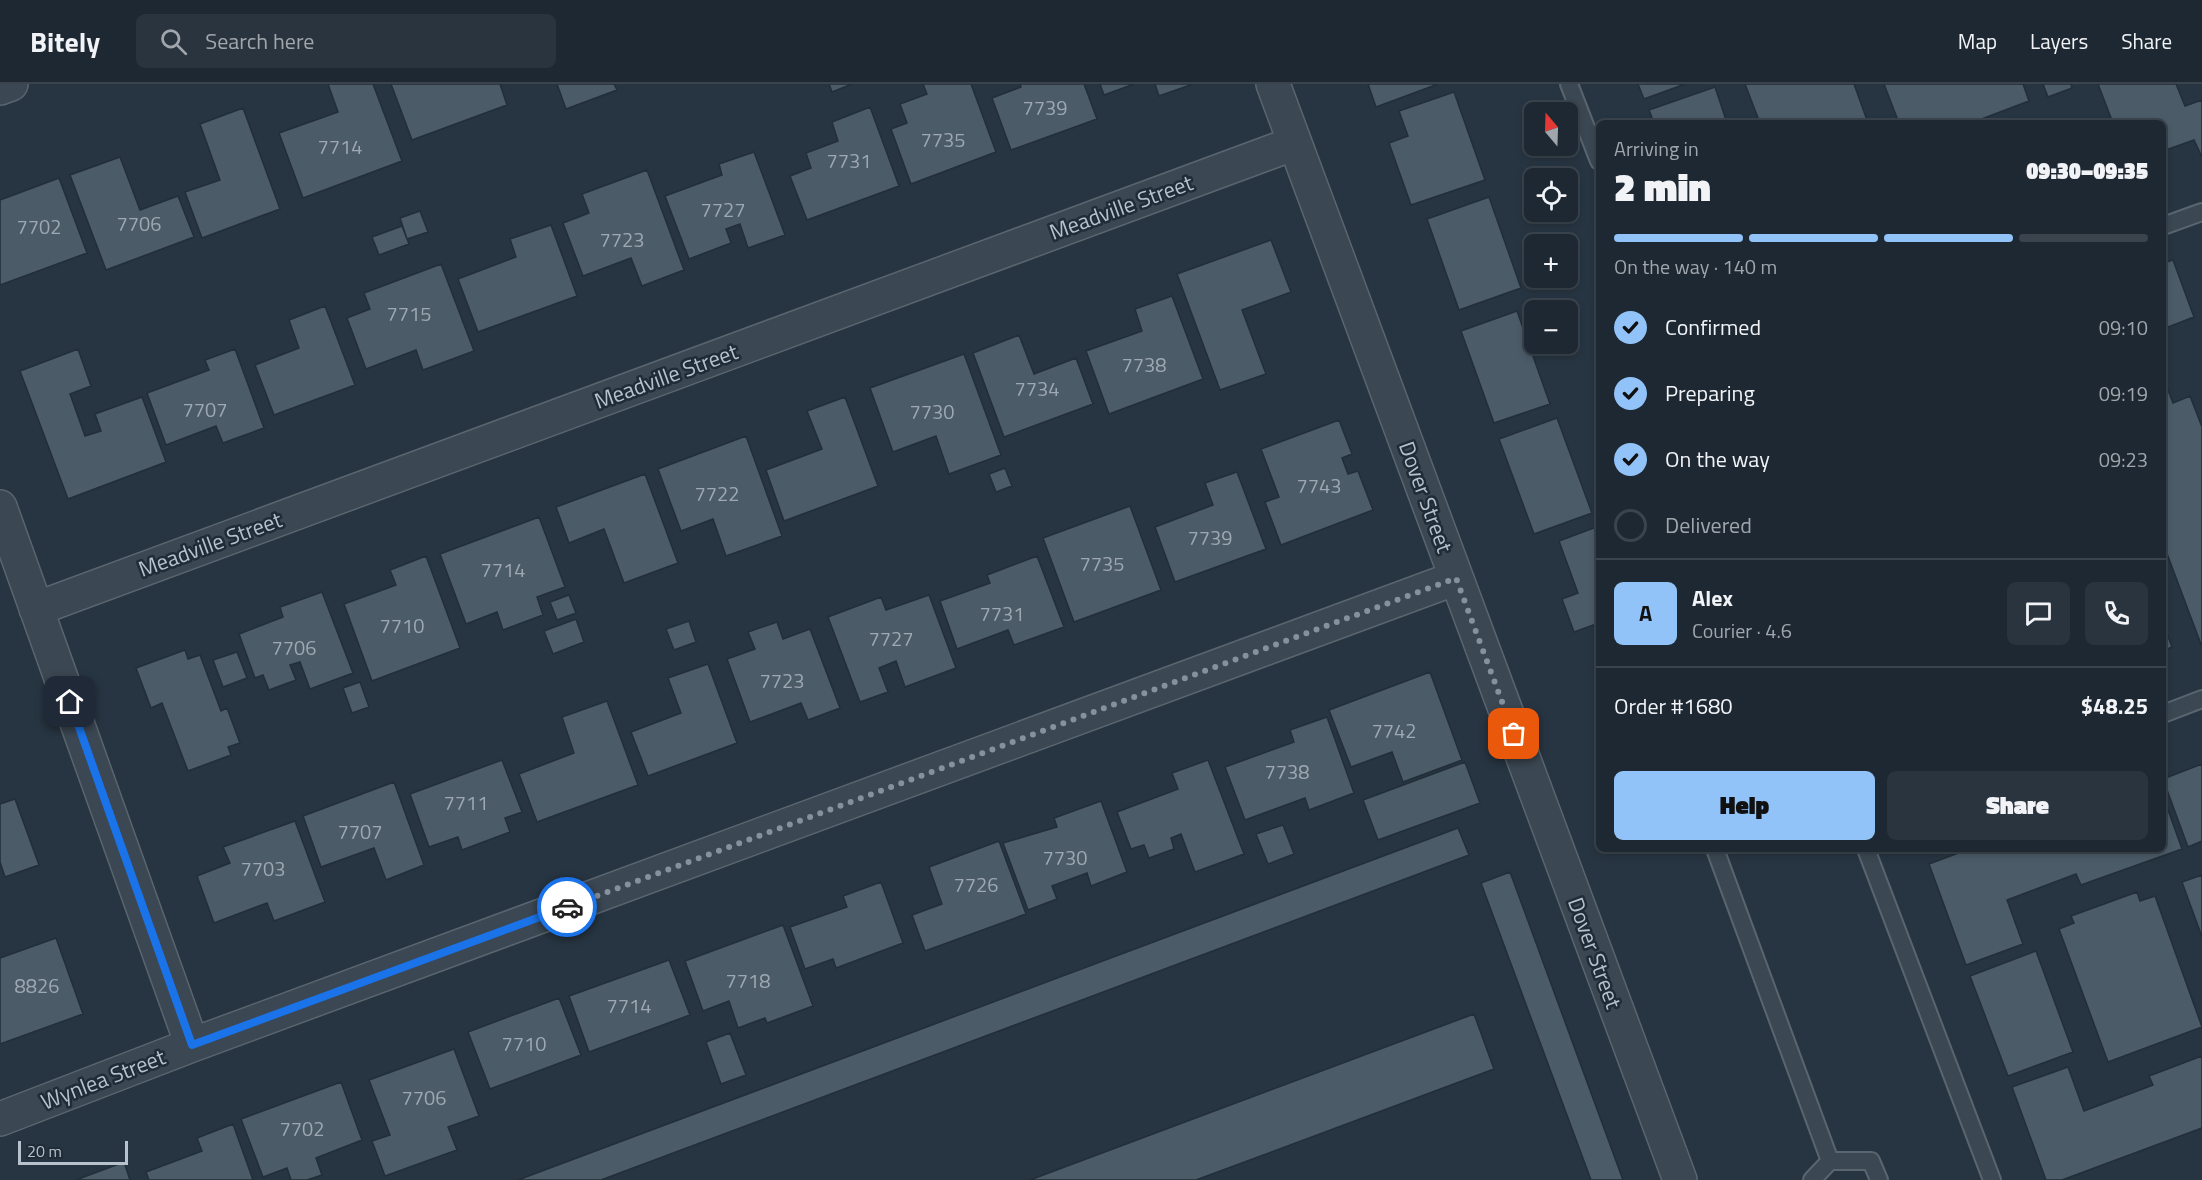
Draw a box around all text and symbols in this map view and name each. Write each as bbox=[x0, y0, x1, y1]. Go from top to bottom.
search box bbox=[136, 14, 556, 68]
text: Bitely bbox=[30, 20, 100, 63]
text: Search here bbox=[205, 24, 314, 58]
icon: search bbox=[157, 25, 190, 58]
text: Map bbox=[1958, 25, 1997, 57]
text: Layers bbox=[2030, 25, 2088, 57]
text: Share bbox=[2121, 25, 2172, 57]
house number: 7739 bbox=[1023, 92, 1067, 123]
north arrow bbox=[1524, 102, 1578, 156]
map controls bbox=[1524, 102, 1578, 354]
house number: 7735 bbox=[921, 124, 965, 155]
house number: 7714 bbox=[318, 131, 362, 162]
text: Arriving in bbox=[1614, 133, 1699, 164]
house number: 7731 bbox=[827, 145, 871, 176]
text: 09:30–09:35 bbox=[2026, 154, 2148, 188]
text: 2 min bbox=[1614, 157, 1711, 216]
street label: Meadville Street bbox=[1045, 165, 1198, 249]
button: locate bbox=[1524, 168, 1578, 222]
house number: 7727 bbox=[701, 194, 745, 225]
house number: 7706 bbox=[117, 208, 161, 239]
house number: 7702 bbox=[17, 211, 61, 242]
house number: 7723 bbox=[600, 224, 644, 255]
button: + bbox=[1524, 234, 1578, 288]
text: On the way · 140 m bbox=[1614, 251, 1777, 282]
house number: 7715 bbox=[387, 298, 431, 329]
button: − bbox=[1524, 300, 1578, 354]
text: Confirmed bbox=[1665, 310, 1761, 344]
icon: check bbox=[1614, 311, 1647, 344]
text: 09:10 bbox=[2099, 312, 2148, 343]
street label: Meadville Street bbox=[590, 334, 743, 418]
house number: 7738 bbox=[1122, 349, 1166, 380]
house number: 7734 bbox=[1015, 373, 1059, 404]
text: Preparing bbox=[1665, 376, 1755, 410]
icon: check bbox=[1614, 377, 1647, 410]
text: 09:19 bbox=[2099, 378, 2148, 409]
house number: 7707 bbox=[183, 394, 227, 425]
house number: 7730 bbox=[910, 396, 954, 427]
street label: Dover Street bbox=[1390, 437, 1462, 558]
text: On the way bbox=[1665, 442, 1770, 476]
icon: check bbox=[1614, 443, 1647, 476]
text: 09:23 bbox=[2099, 444, 2148, 475]
house number: 7743 bbox=[1297, 470, 1341, 501]
house number: 7722 bbox=[695, 478, 739, 509]
street label: Meadville Street bbox=[134, 502, 287, 586]
text: Delivered bbox=[1665, 508, 1752, 542]
house number: 7739 bbox=[1188, 522, 1232, 553]
house number: 7735 bbox=[1080, 548, 1124, 579]
house number: 7714 bbox=[481, 554, 525, 585]
text: Alex bbox=[1692, 581, 1733, 615]
button: chat bbox=[2007, 582, 2070, 645]
button: phone bbox=[2085, 582, 2148, 645]
text: A bbox=[1639, 596, 1652, 630]
house number: 7731 bbox=[980, 598, 1024, 629]
house number: 7710 bbox=[380, 610, 424, 641]
text: Courier · 4.6 bbox=[1692, 615, 1792, 646]
house number: 7727 bbox=[869, 623, 913, 654]
house number: 7706 bbox=[272, 632, 316, 663]
house number: 7723 bbox=[760, 665, 804, 696]
pin bbox=[44, 676, 95, 727]
icon: home bbox=[53, 685, 86, 718]
text: Order #1680 bbox=[1614, 689, 1733, 723]
text: $48.25 bbox=[2081, 689, 2148, 723]
pin bbox=[1488, 708, 1539, 759]
house number: 7742 bbox=[1372, 715, 1416, 746]
icon: bag bbox=[1497, 717, 1530, 750]
house number: 7738 bbox=[1265, 756, 1309, 787]
button: Help bbox=[1614, 771, 1875, 840]
button: Share bbox=[1887, 771, 2148, 840]
house number: 7711 bbox=[444, 787, 488, 818]
house number: 7707 bbox=[338, 816, 382, 847]
house number: 7730 bbox=[1043, 842, 1087, 873]
house number: 7703 bbox=[241, 853, 285, 884]
house number: 7726 bbox=[954, 869, 998, 900]
courier bbox=[537, 877, 597, 937]
icon: car bbox=[551, 891, 584, 924]
street label: Dover Street bbox=[1559, 893, 1631, 1014]
house number: 7718 bbox=[726, 965, 770, 996]
house number: 8826 bbox=[15, 970, 59, 1001]
house number: 7714 bbox=[607, 990, 651, 1021]
house number: 7710 bbox=[502, 1028, 546, 1059]
street label: Wynlea Street bbox=[36, 1040, 170, 1118]
house number: 7706 bbox=[402, 1082, 446, 1113]
house number: 7702 bbox=[280, 1113, 324, 1144]
scale bar bbox=[18, 1138, 128, 1166]
text: 20 m bbox=[27, 1139, 62, 1163]

